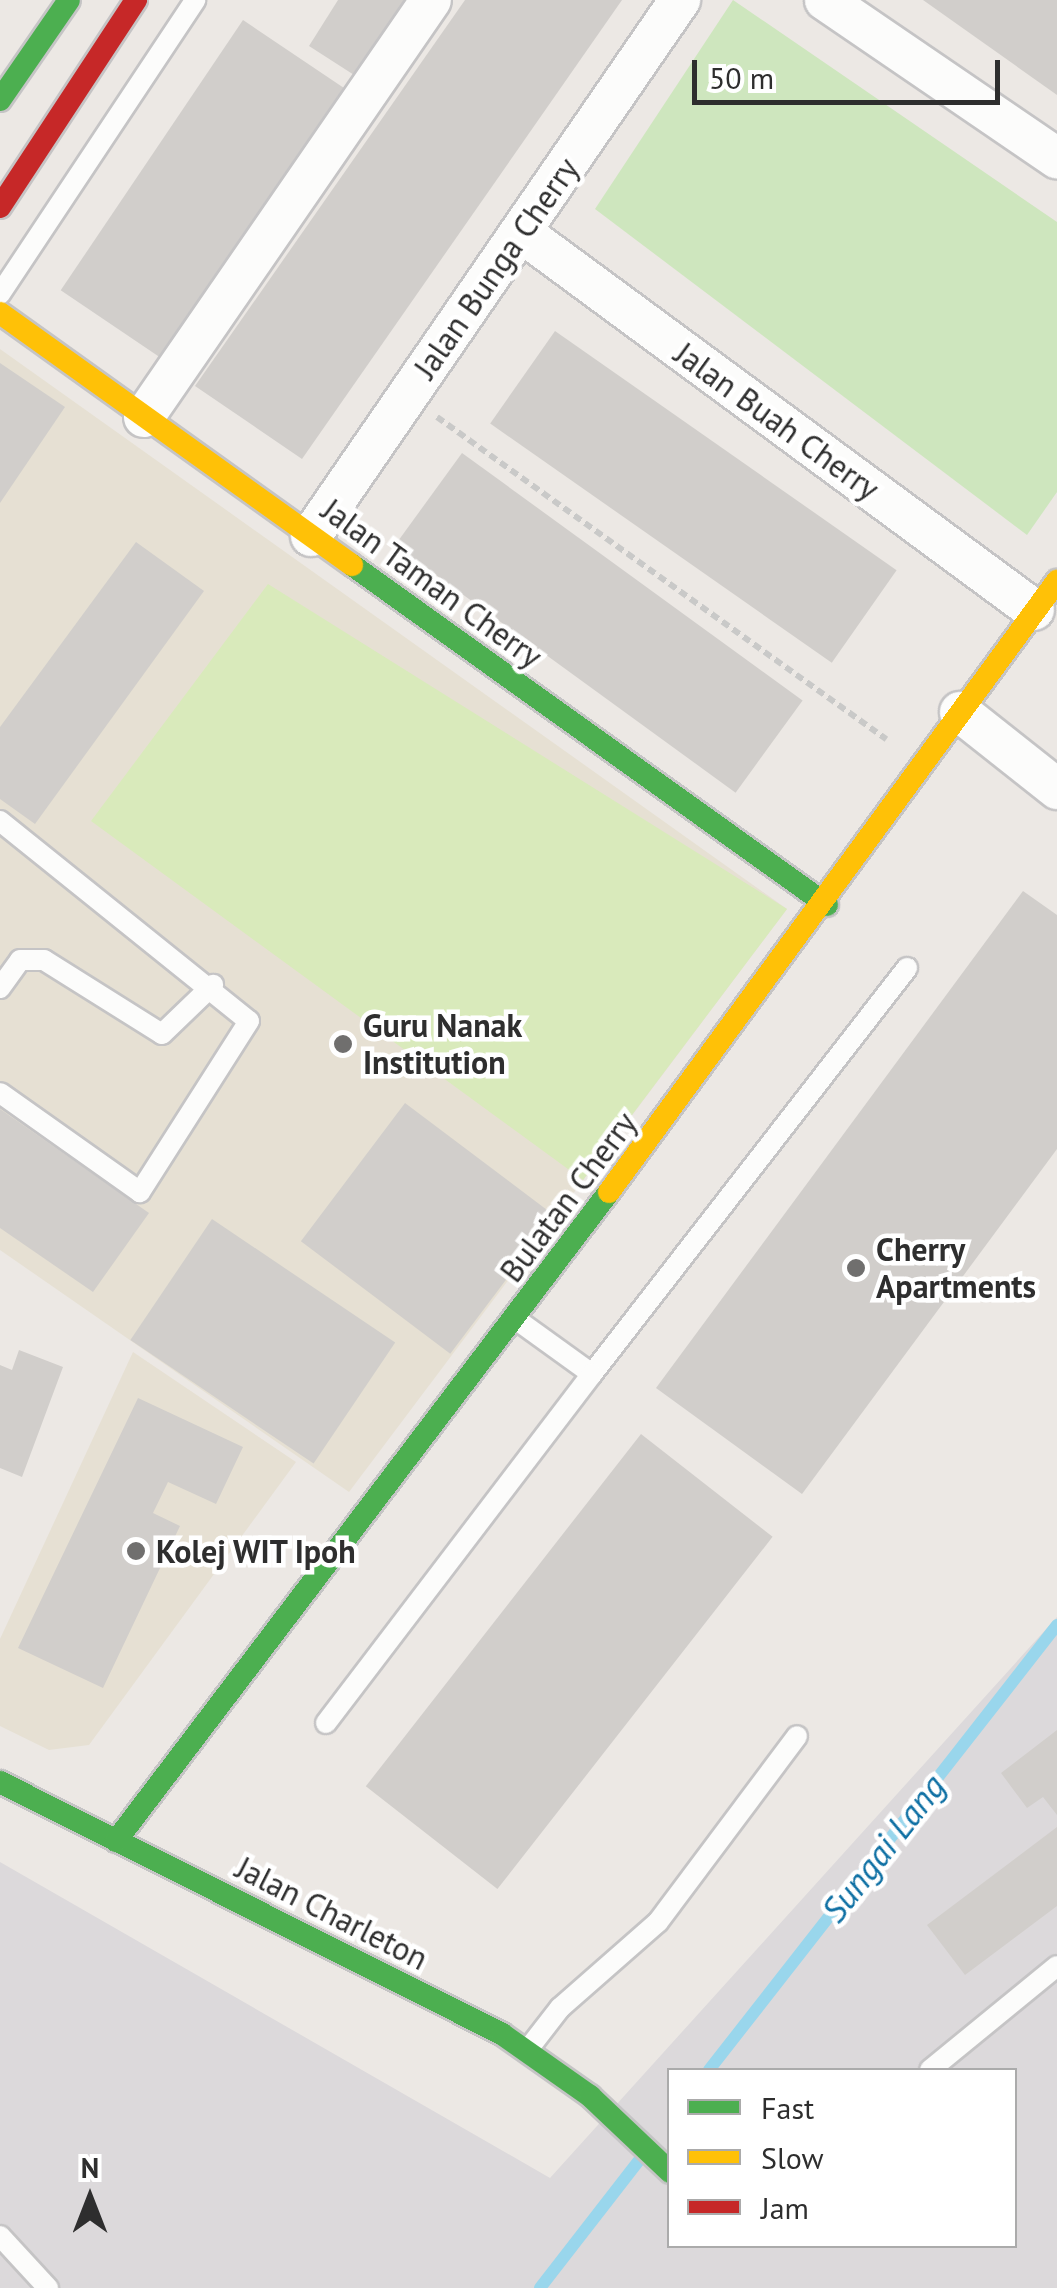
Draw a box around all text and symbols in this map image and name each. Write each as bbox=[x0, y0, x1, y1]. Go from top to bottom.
scale bar bbox=[697, 40, 1004, 102]
text: 50 m bbox=[709, 58, 774, 97]
street label: Jalan Bunga Cherry bbox=[406, 150, 586, 386]
street label: Jalan Buah Cherry bbox=[667, 334, 887, 508]
street label: Jalan Taman Cherry bbox=[314, 490, 550, 676]
place label: Guru Nanak Institution bbox=[363, 1007, 522, 1082]
marker: Guru Nanak Institution bbox=[332, 1033, 354, 1055]
street label: Bulatan Cherry bbox=[492, 1105, 644, 1289]
place label: Cherry Apartments bbox=[876, 1231, 1036, 1306]
marker: Cherry Apartments bbox=[845, 1257, 867, 1279]
place label: Kolej WIT Ipoh bbox=[156, 1532, 358, 1570]
marker: Kolej WIT Ipoh bbox=[125, 1540, 147, 1562]
water label: Sungai Lang bbox=[812, 1766, 954, 1930]
street label: Jalan Charleton bbox=[230, 1848, 434, 1978]
legend bbox=[667, 2068, 1017, 2248]
text: Fast bbox=[761, 2088, 814, 2127]
text: Slow bbox=[761, 2138, 824, 2177]
north arrow bbox=[40, 2148, 140, 2248]
text: N bbox=[81, 2149, 99, 2186]
text: Jam bbox=[761, 2188, 809, 2227]

